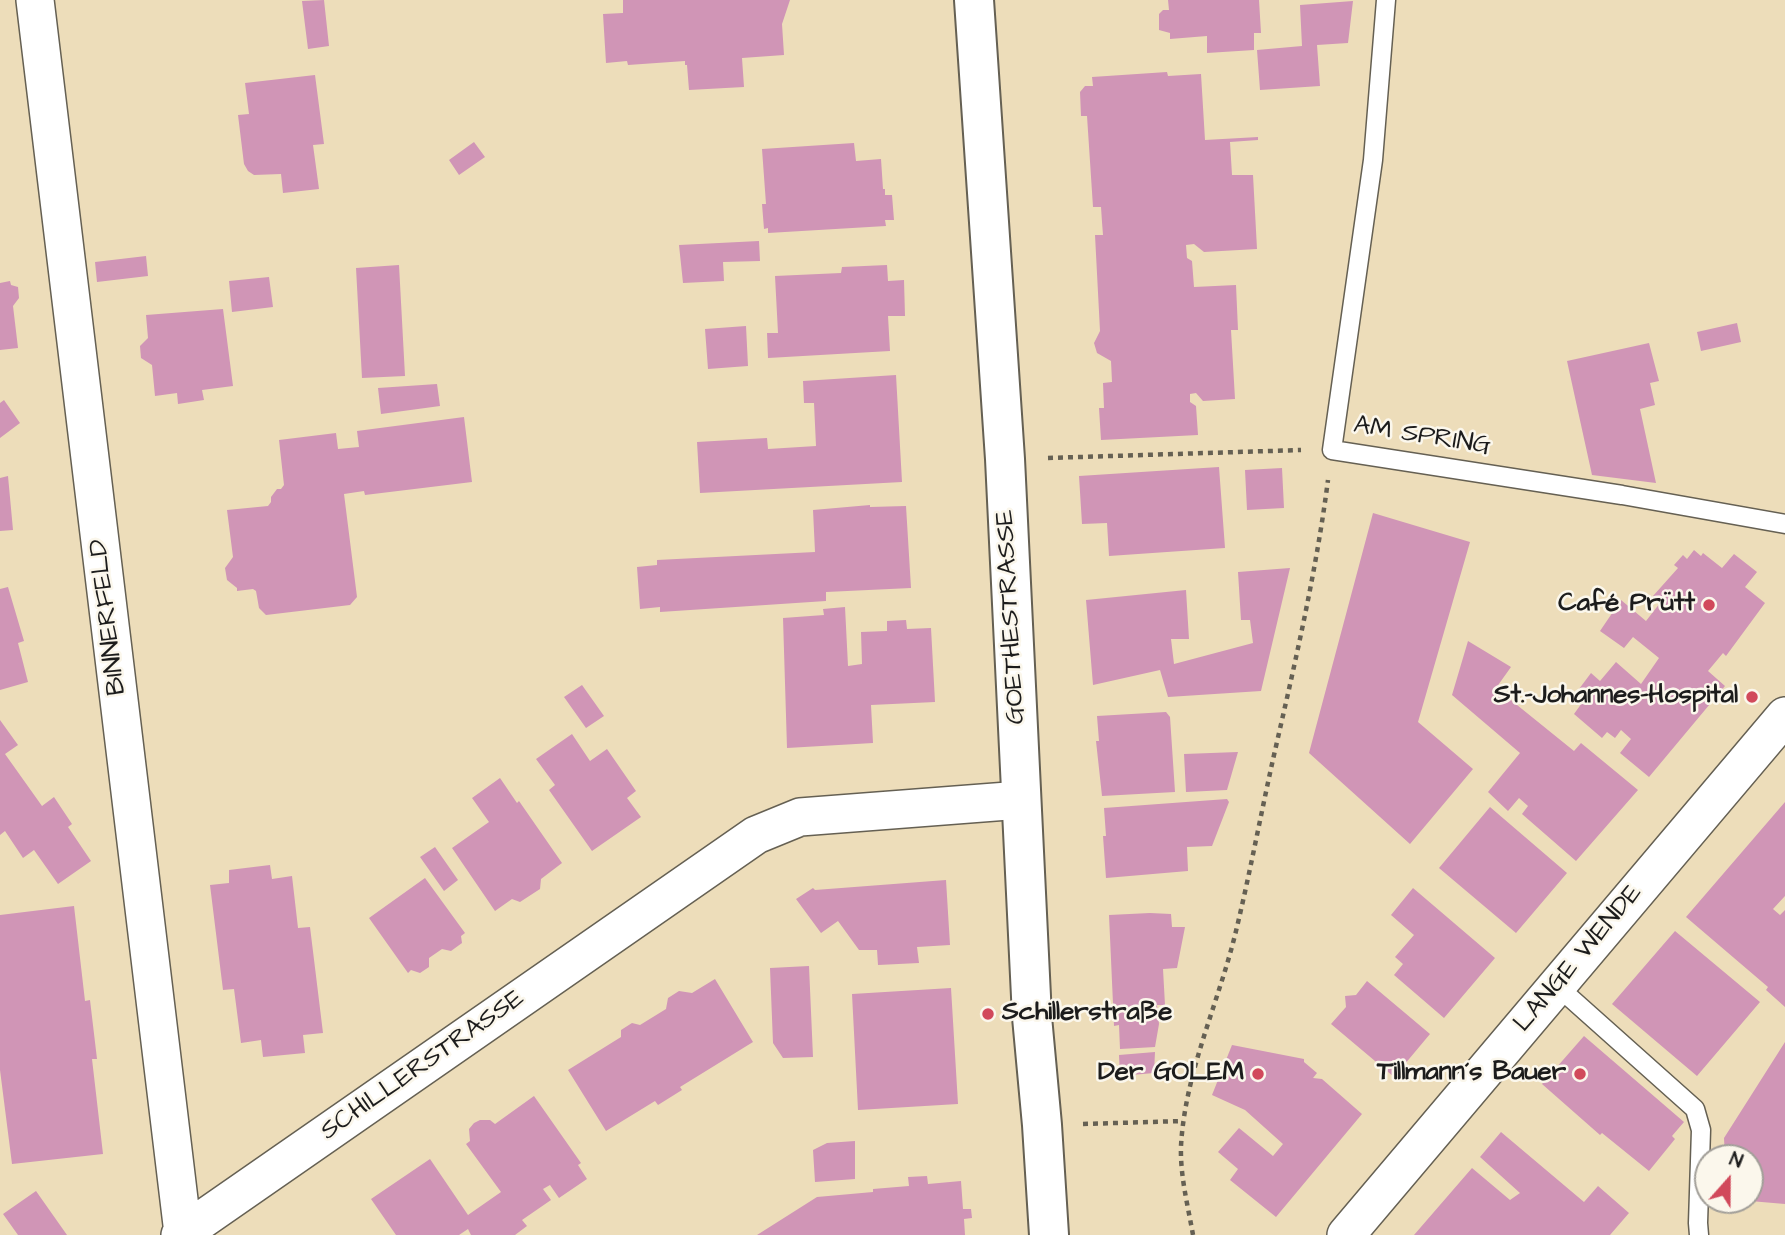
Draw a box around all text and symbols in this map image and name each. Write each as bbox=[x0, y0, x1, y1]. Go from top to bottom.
street label: AM SPRING bbox=[1351, 411, 1493, 463]
street label: GOETHESTRASSE bbox=[991, 509, 1033, 725]
street label: BINNERFELD bbox=[84, 537, 134, 697]
place label: Café Prütt bbox=[1558, 589, 1695, 621]
marker: Café Prütt bbox=[1701, 597, 1717, 613]
place label: St.-Johannes-Hospital bbox=[1494, 681, 1738, 713]
marker: St.-Johannes-Hospital bbox=[1744, 689, 1760, 705]
street label: LANGE WENDE bbox=[1508, 879, 1650, 1039]
street label: SCHILLERSTRASSE bbox=[315, 984, 531, 1148]
place label: Schillerstraße bbox=[1002, 998, 1172, 1030]
marker: Schillerstraße bbox=[980, 1006, 996, 1022]
place label: Der GOLEM bbox=[1098, 1058, 1244, 1090]
place label: Tillmann´s Bauer bbox=[1377, 1058, 1566, 1090]
marker: Der GOLEM bbox=[1250, 1066, 1266, 1082]
marker: Tillmann´s Bauer bbox=[1572, 1066, 1588, 1082]
north arrow bbox=[1694, 1144, 1764, 1214]
text: N bbox=[1726, 1146, 1746, 1176]

